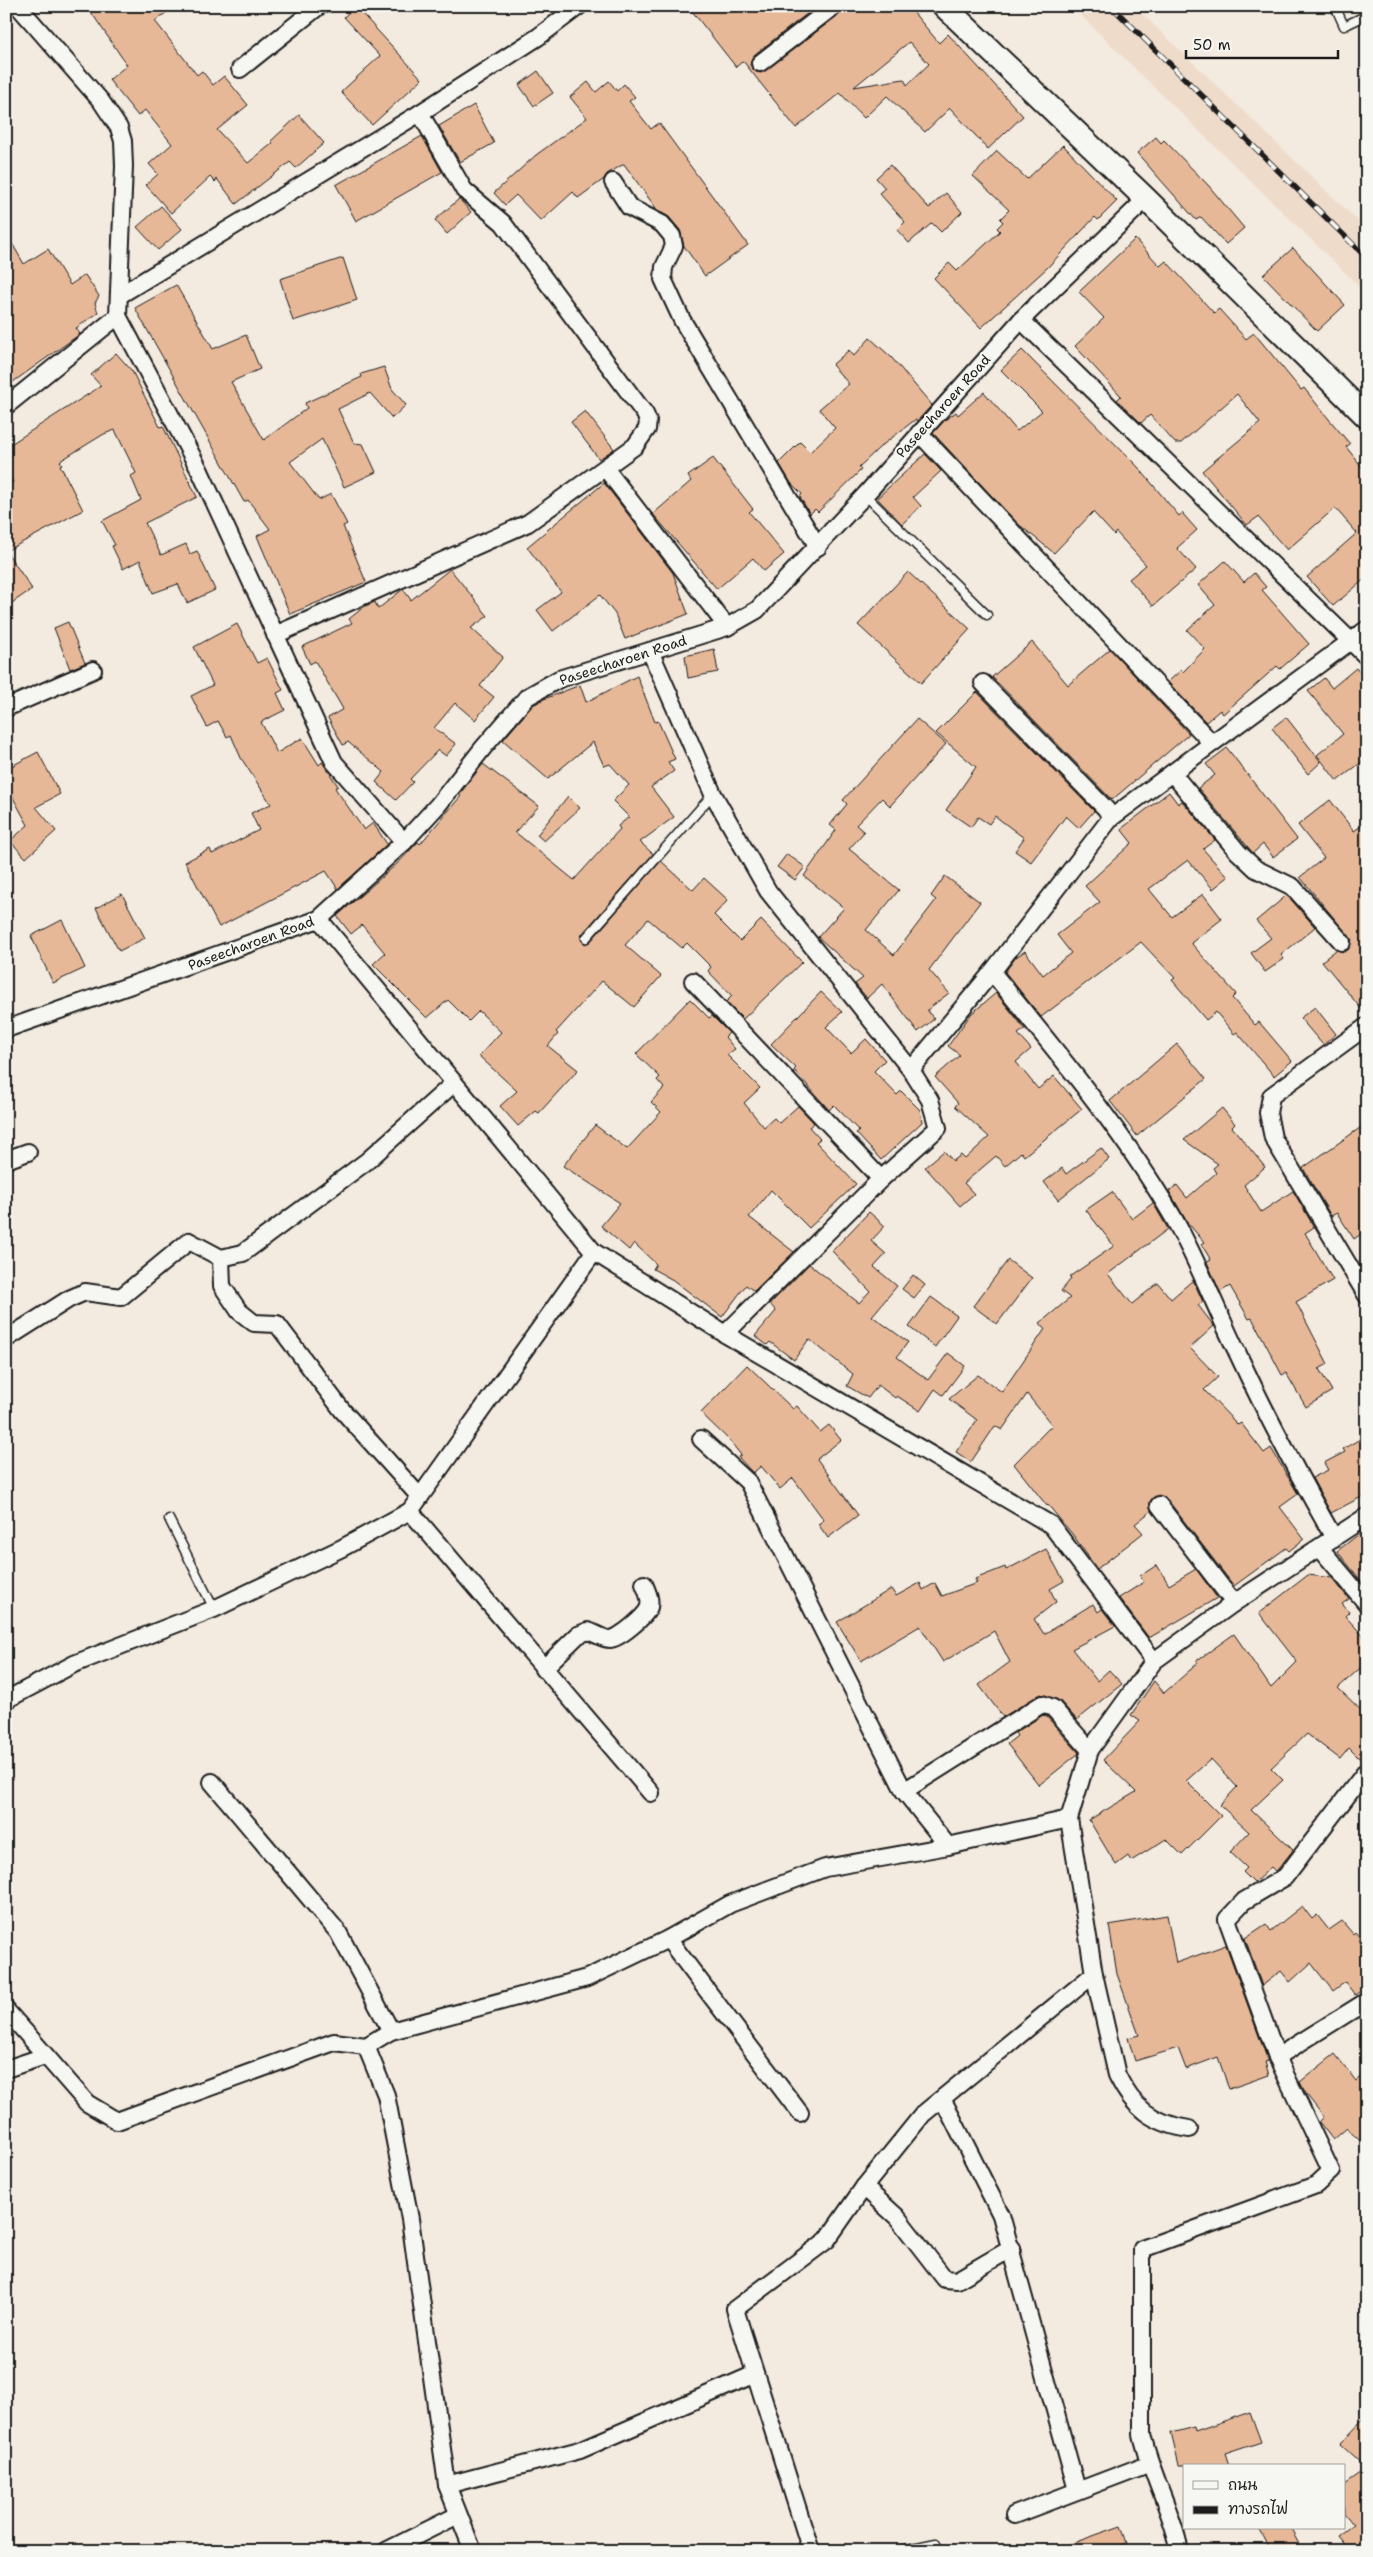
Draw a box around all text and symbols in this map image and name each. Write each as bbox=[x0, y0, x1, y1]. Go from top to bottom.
scale bar bbox=[1186, 28, 1338, 60]
text: 50 m bbox=[1193, 35, 1231, 55]
street label: Paseecharoen Road bbox=[892, 350, 994, 461]
street label: Paseecharoen Road bbox=[557, 631, 689, 689]
street label: Paseecharoen Road bbox=[185, 912, 317, 974]
legend bbox=[1183, 2464, 1346, 2530]
text: ถนน bbox=[1228, 2475, 1257, 2495]
text: ทางรถไฟ bbox=[1228, 2499, 1288, 2519]

